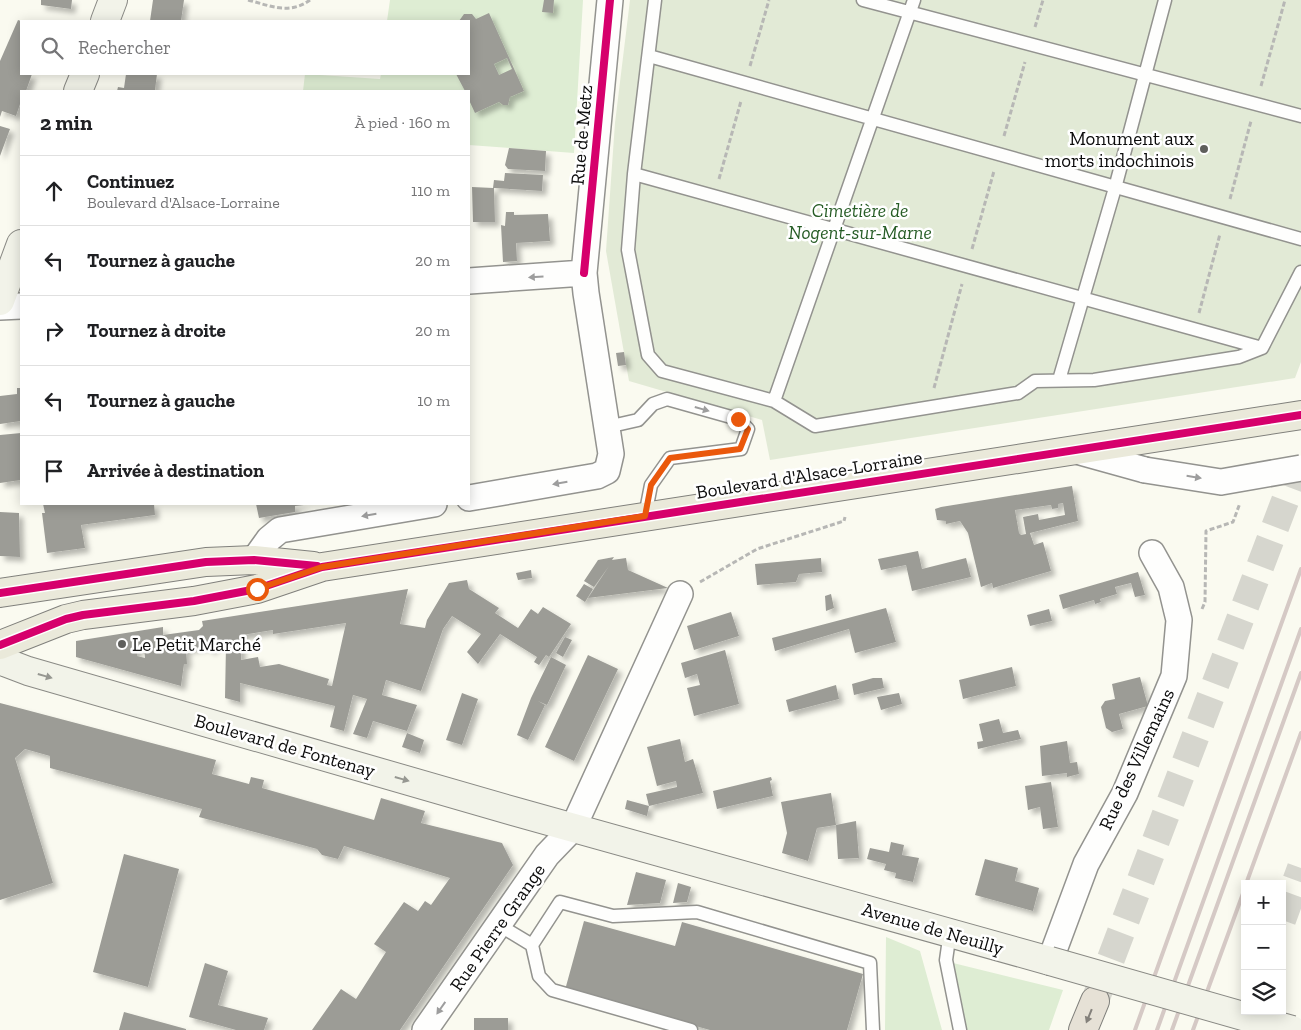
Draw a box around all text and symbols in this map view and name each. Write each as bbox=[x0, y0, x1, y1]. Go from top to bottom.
search box bbox=[20, 20, 470, 75]
icon: search bbox=[38, 34, 66, 62]
text: Rechercher bbox=[78, 36, 171, 59]
street label: Rue de Metz bbox=[566, 84, 597, 186]
text: 2 min bbox=[40, 110, 92, 135]
text: À pied · 160 m bbox=[355, 113, 450, 132]
place label: Monument aux morts indochinois bbox=[1045, 127, 1194, 172]
marker: Monument aux morts indochinois bbox=[1198, 143, 1210, 155]
text: Continuez bbox=[87, 170, 174, 193]
icon: ahead bbox=[40, 177, 68, 205]
text: 110 m bbox=[411, 181, 450, 200]
text: Boulevard d'Alsace-Lorraine bbox=[87, 193, 280, 212]
park label: Cimetière de Nogent-sur-Marne bbox=[788, 199, 932, 244]
icon: left bbox=[40, 247, 68, 275]
text: Tournez à gauche bbox=[87, 249, 235, 272]
text: 20 m bbox=[415, 251, 450, 270]
one-way arrow bbox=[528, 273, 544, 281]
icon: right bbox=[40, 317, 68, 345]
text: Tournez à droite bbox=[87, 319, 226, 342]
text: 20 m bbox=[415, 321, 450, 340]
icon: left bbox=[40, 387, 68, 415]
text: Tournez à gauche bbox=[87, 389, 235, 412]
text: 10 m bbox=[417, 391, 450, 410]
one-way arrow bbox=[695, 406, 710, 414]
route end bbox=[727, 408, 750, 431]
street label: Boulevard d'Alsace-Lorraine bbox=[694, 445, 924, 504]
icon: arrive bbox=[40, 457, 68, 485]
text: Arrivée à destination bbox=[87, 459, 264, 482]
one-way arrow bbox=[1186, 474, 1202, 482]
one-way arrow bbox=[552, 479, 568, 487]
one-way arrow bbox=[360, 511, 376, 519]
route start bbox=[246, 578, 269, 601]
place label: Le Petit Marché bbox=[132, 633, 261, 656]
marker: Le Petit Marché bbox=[116, 638, 128, 650]
one-way arrow bbox=[37, 672, 52, 680]
street label: Rue des Villemains bbox=[1094, 685, 1179, 834]
street label: Boulevard de Fontenay bbox=[192, 709, 378, 782]
one-way arrow bbox=[395, 776, 410, 784]
street label: Rue Pierre Grange bbox=[445, 859, 550, 996]
map controls bbox=[1241, 880, 1286, 1015]
button: + bbox=[1241, 880, 1286, 925]
street label: Avenue de Neuilly bbox=[859, 897, 1007, 960]
button: − bbox=[1241, 925, 1286, 970]
button: layers bbox=[1241, 970, 1286, 1015]
one-way arrow bbox=[436, 1001, 446, 1014]
one-way arrow bbox=[1085, 1008, 1092, 1023]

